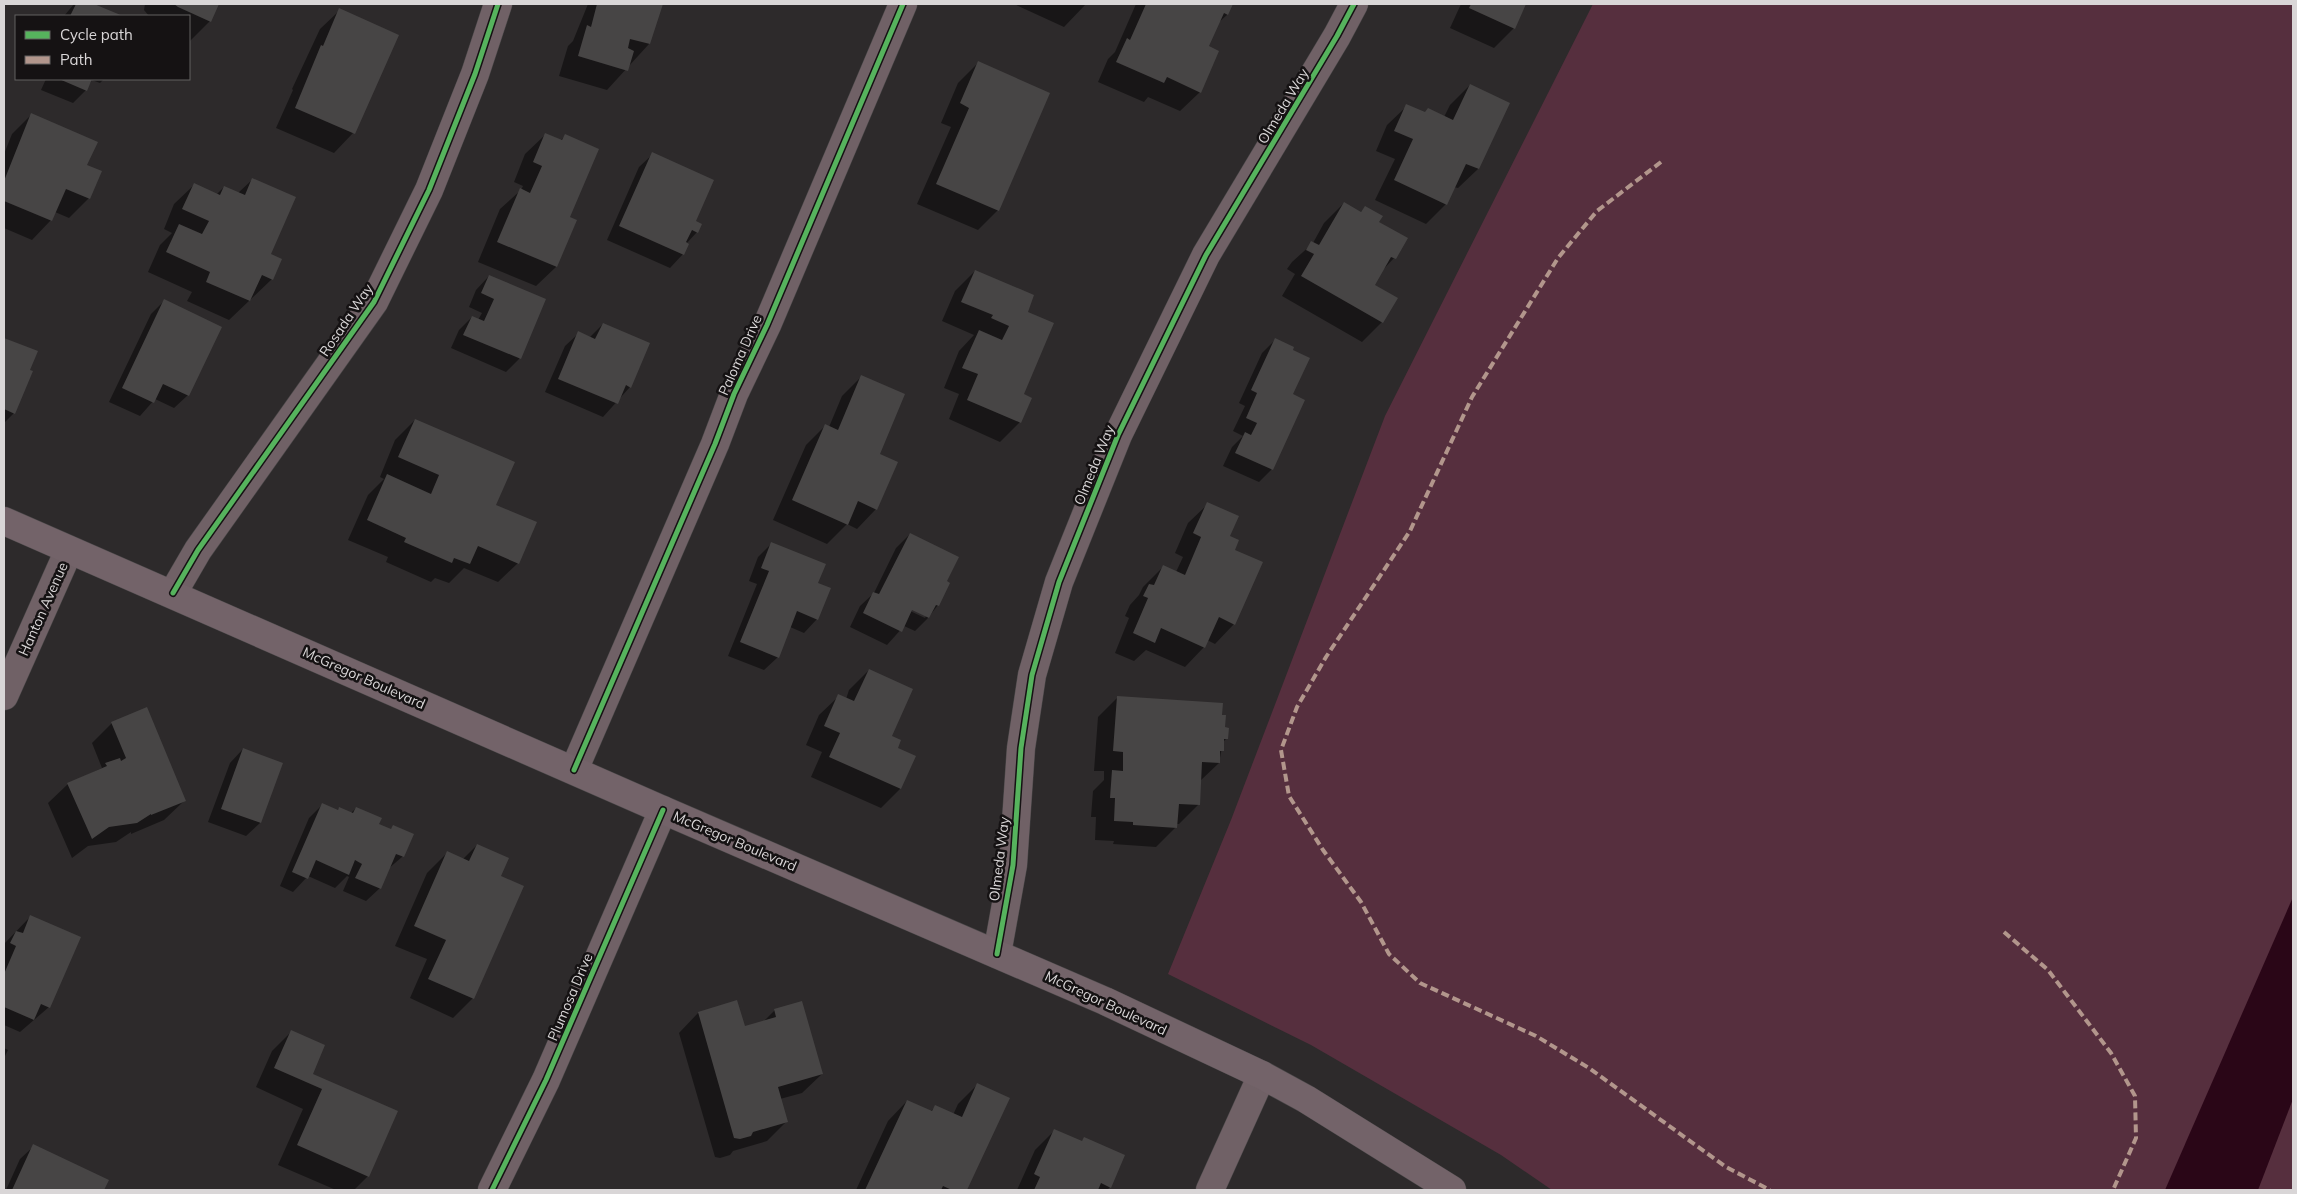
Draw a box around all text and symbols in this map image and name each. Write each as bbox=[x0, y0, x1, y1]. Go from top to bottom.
legend bbox=[15, 15, 190, 80]
text: Cycle path bbox=[60, 25, 133, 44]
text: Path bbox=[60, 50, 92, 69]
street label: Olmeda Way bbox=[1253, 64, 1313, 147]
street label: Rosada Way bbox=[315, 280, 377, 360]
street label: Paloma Drive bbox=[714, 312, 766, 398]
street label: Olmeda Way bbox=[1070, 422, 1118, 508]
street label: Hanton Avenue bbox=[14, 559, 72, 659]
street label: McGregor Boulevard bbox=[300, 643, 428, 713]
street label: McGregor Boulevard bbox=[670, 807, 800, 875]
street label: Olmeda Way bbox=[985, 815, 1013, 902]
street label: Plumosa Drive bbox=[543, 950, 597, 1044]
street label: McGregor Boulevard bbox=[1042, 967, 1170, 1039]

